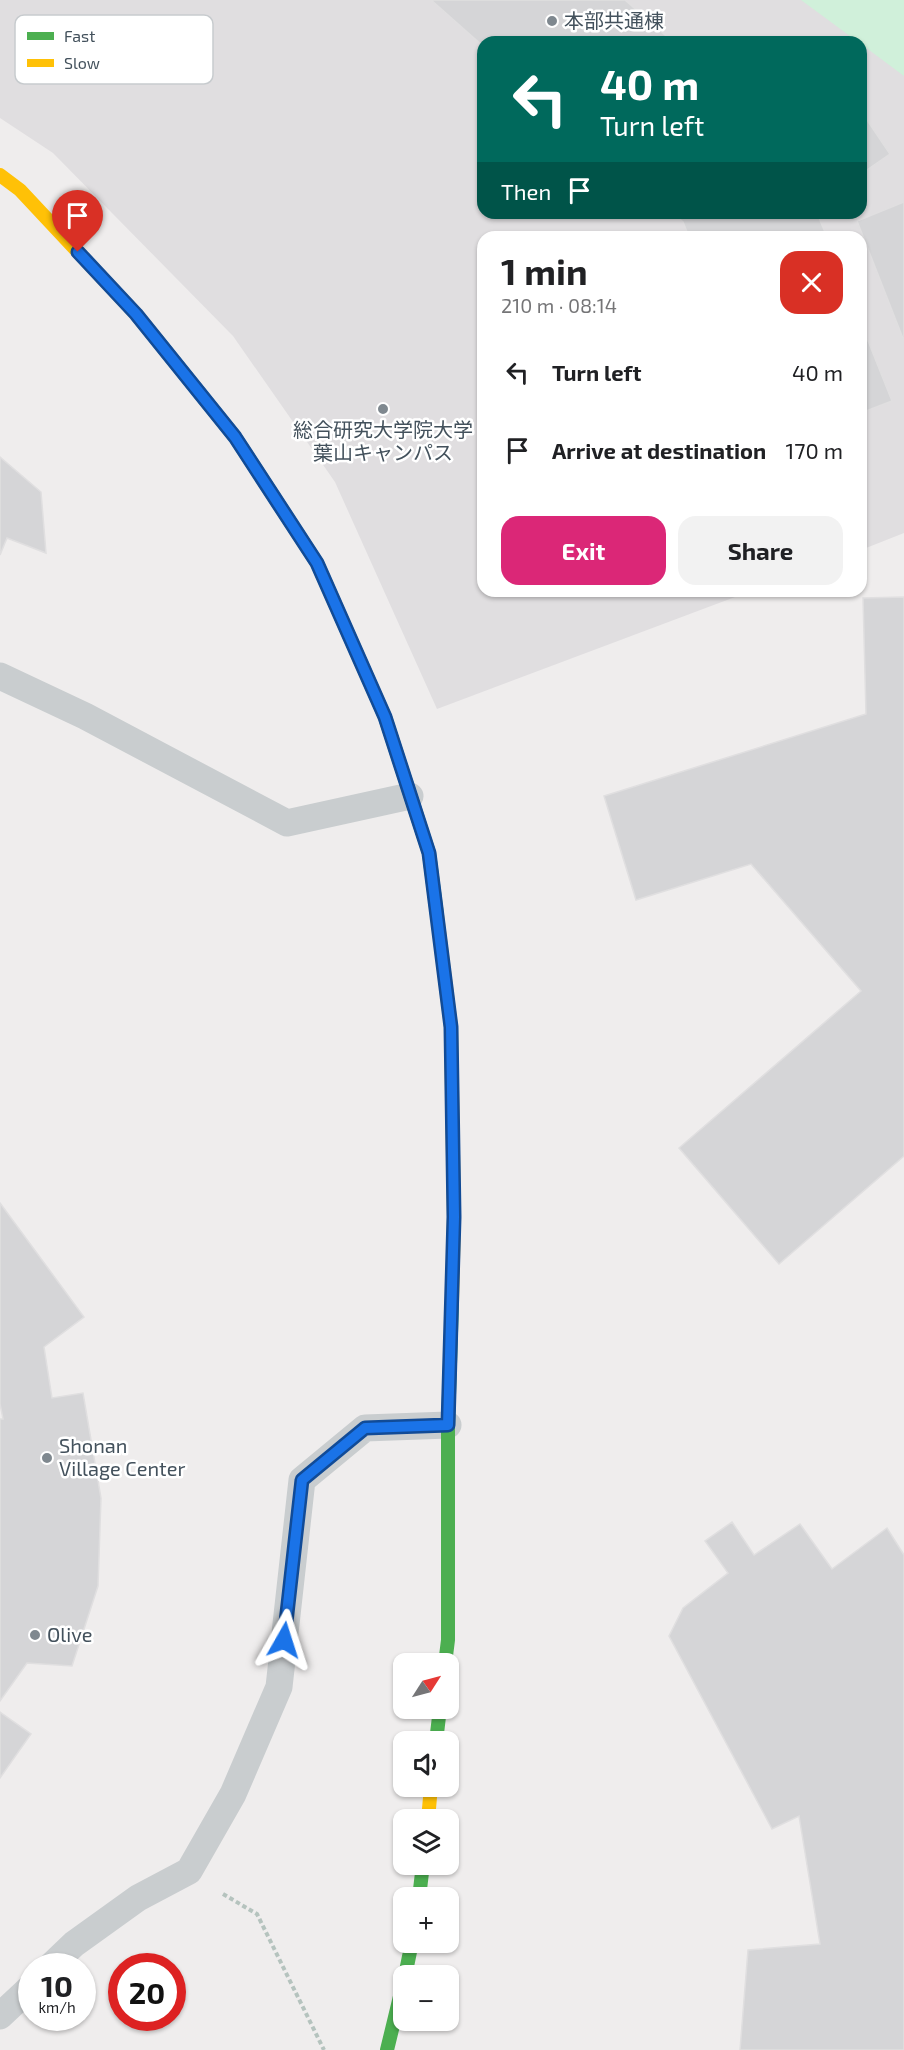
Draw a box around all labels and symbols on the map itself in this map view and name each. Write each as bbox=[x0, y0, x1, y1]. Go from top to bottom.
place label: 本部共通棟 bbox=[564, 8, 664, 32]
marker: 本部共通棟 bbox=[545, 14, 559, 28]
legend bbox=[15, 15, 213, 84]
text: Fast bbox=[64, 26, 95, 45]
text: Slow bbox=[64, 53, 100, 72]
pin bbox=[52, 190, 103, 252]
marker: 総合研究大学院大学 葉山キャンパス bbox=[376, 402, 390, 416]
place label: 総合研究大学院大学 葉山キャンパス bbox=[293, 417, 473, 464]
place label: Shonan Village Center bbox=[59, 1433, 185, 1480]
marker: Shonan Village Center bbox=[40, 1451, 54, 1465]
position arrow bbox=[252, 1608, 316, 1672]
place label: Olive bbox=[47, 1622, 92, 1646]
marker: Olive bbox=[28, 1628, 42, 1642]
north arrow bbox=[393, 1653, 459, 1719]
speed limit sign: 20 bbox=[108, 1953, 186, 2031]

